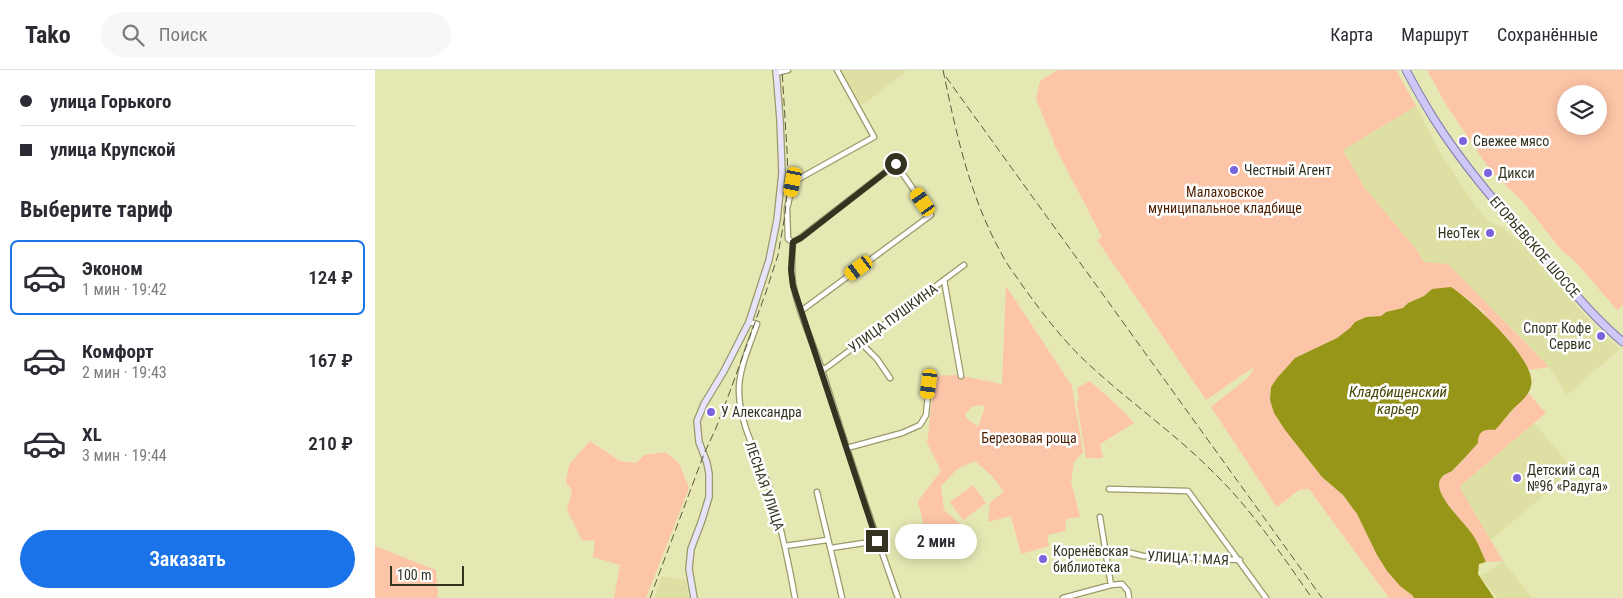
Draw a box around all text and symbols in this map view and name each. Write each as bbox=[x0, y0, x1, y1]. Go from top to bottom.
search box bbox=[101, 12, 451, 57]
text: Tako bbox=[25, 21, 71, 49]
icon: search bbox=[119, 21, 147, 49]
text: Поиск bbox=[159, 23, 208, 46]
text: Карта bbox=[1330, 24, 1373, 45]
text: Маршрут bbox=[1401, 24, 1469, 45]
text: Сохранённые bbox=[1497, 24, 1598, 45]
map controls bbox=[1557, 85, 1607, 135]
button: layers bbox=[1557, 85, 1607, 135]
text: улица Горького bbox=[50, 90, 171, 113]
place label: Свежее мясо bbox=[1473, 133, 1549, 149]
marker: Свежее мясо bbox=[1457, 135, 1469, 147]
text: улица Крупской bbox=[50, 138, 175, 161]
route start bbox=[885, 153, 907, 175]
place label: Честный Агент bbox=[1244, 162, 1331, 178]
marker: Честный Агент bbox=[1228, 164, 1240, 176]
place label: Дикси bbox=[1498, 165, 1535, 181]
car bbox=[782, 166, 803, 198]
marker: Дикси bbox=[1482, 167, 1494, 179]
park label: Малаховское муниципальное кладбище bbox=[1148, 184, 1302, 216]
car bbox=[908, 185, 937, 219]
street label: ЕГОРЬЕВСКОЕ ШОССЕ bbox=[1487, 193, 1583, 301]
text: Выберите тариф bbox=[20, 197, 173, 222]
place label: НеоТек bbox=[1438, 225, 1480, 241]
marker: НеоТек bbox=[1484, 227, 1496, 239]
car bbox=[842, 253, 875, 283]
icon: car bbox=[22, 255, 67, 300]
text: Эконом bbox=[82, 257, 143, 280]
text: 124 ₽ bbox=[308, 266, 353, 289]
text: 1 мин · 19:42 bbox=[82, 280, 167, 299]
street label: УЛИЦА ПУШКИНА bbox=[845, 280, 941, 356]
place label: Спорт Кофе Сервис bbox=[1523, 320, 1591, 352]
marker: Спорт Кофе Сервис bbox=[1595, 330, 1607, 342]
icon: car bbox=[22, 338, 67, 383]
text: Комфорт bbox=[82, 340, 154, 363]
text: 167 ₽ bbox=[308, 349, 353, 372]
text: 2 мин · 19:43 bbox=[82, 363, 167, 382]
car bbox=[919, 368, 938, 400]
water label: Кладбищенский карьер bbox=[1349, 383, 1447, 418]
place label: У Александра bbox=[721, 404, 802, 420]
marker: У Александра bbox=[705, 406, 717, 418]
icon: car bbox=[22, 421, 67, 466]
text: XL bbox=[82, 423, 102, 446]
park label: Березовая роща bbox=[981, 430, 1077, 446]
text: 210 ₽ bbox=[308, 432, 353, 455]
street label: ЛЕСНАЯ УЛИЦА bbox=[742, 439, 788, 533]
text: 3 мин · 19:44 bbox=[82, 446, 167, 465]
place label: Детский сад №96 «Радуга» bbox=[1527, 462, 1608, 494]
marker: Детский сад №96 «Радуга» bbox=[1511, 472, 1523, 484]
callout: 2 мин bbox=[895, 524, 977, 558]
button: Заказать bbox=[20, 530, 355, 588]
route end bbox=[866, 530, 888, 552]
text: 2 мин bbox=[917, 532, 955, 551]
place label: Коренёвская библиотека bbox=[1053, 543, 1129, 575]
street label: УЛИЦА 1 МАЯ bbox=[1147, 548, 1229, 568]
marker: Коренёвская библиотека bbox=[1037, 553, 1049, 565]
scale bar bbox=[390, 563, 464, 586]
text: 100 m bbox=[397, 567, 432, 583]

